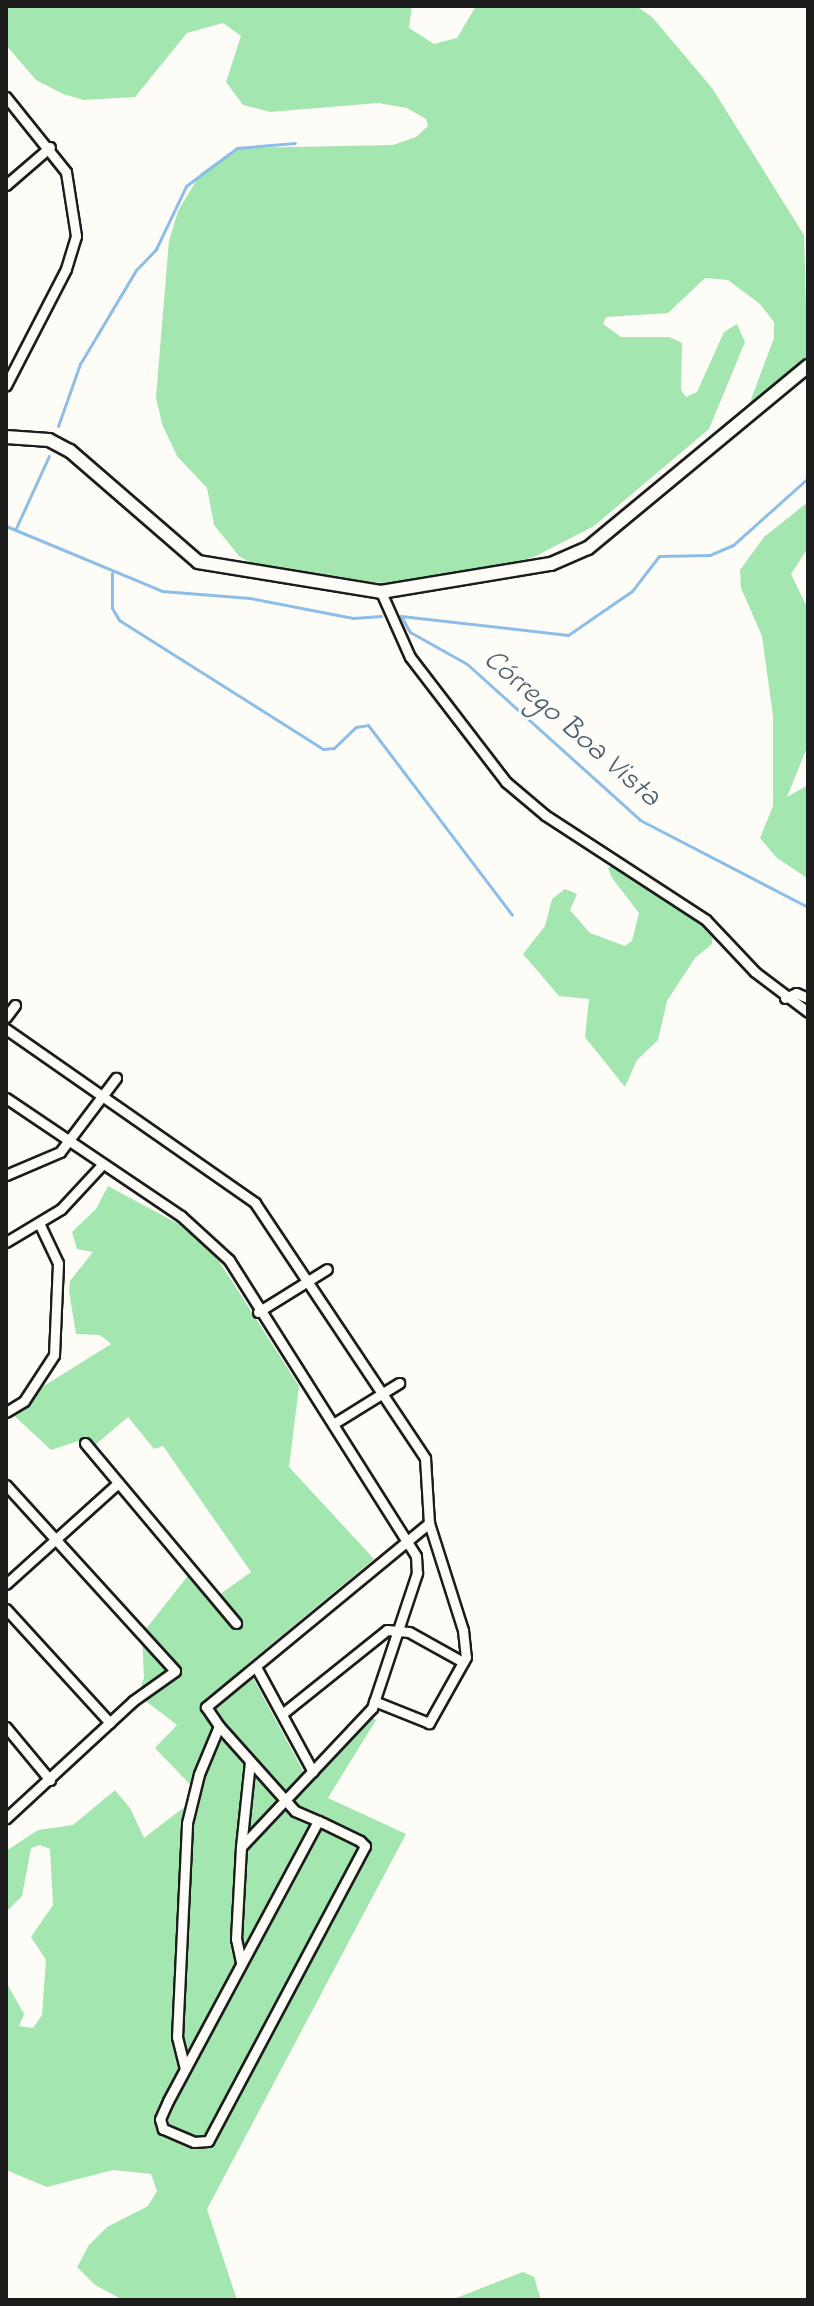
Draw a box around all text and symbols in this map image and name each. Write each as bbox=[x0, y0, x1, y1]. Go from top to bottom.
water label: Córrego Boa Vista bbox=[475, 642, 667, 816]

